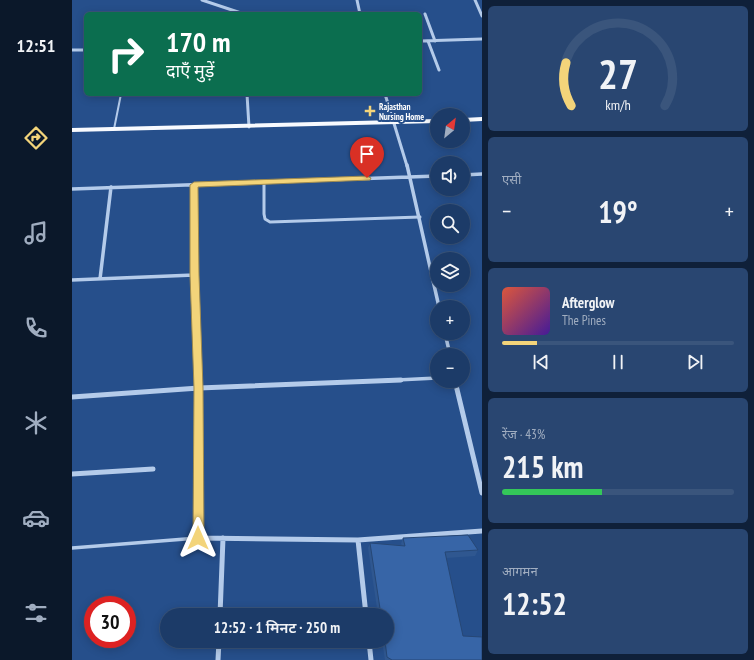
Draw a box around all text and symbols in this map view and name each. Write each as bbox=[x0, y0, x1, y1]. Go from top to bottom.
text: 170 m bbox=[166, 23, 230, 60]
icon: right bbox=[100, 28, 152, 80]
text: 12:51 bbox=[17, 34, 55, 57]
text: 27 bbox=[598, 47, 638, 100]
text: दाएँ मुड़ें bbox=[166, 59, 214, 82]
text: km/h bbox=[605, 95, 631, 114]
place label: Rajasthan Nursing Home bbox=[379, 101, 424, 122]
marker: Rajasthan Nursing Home bbox=[364, 105, 376, 117]
north arrow bbox=[430, 108, 470, 148]
map controls bbox=[430, 108, 470, 388]
icon: directions bbox=[22, 124, 50, 152]
pin bbox=[350, 137, 384, 178]
icon: arrive bbox=[356, 143, 378, 165]
button: sound bbox=[430, 156, 470, 196]
text: एसी bbox=[502, 171, 521, 188]
text: 19° bbox=[598, 192, 638, 231]
text: − bbox=[502, 197, 511, 225]
text: + bbox=[725, 197, 734, 225]
button: search bbox=[430, 204, 470, 244]
icon: music bbox=[22, 219, 50, 247]
button: layers bbox=[430, 252, 470, 292]
text: Afterglow bbox=[562, 293, 614, 312]
button: + bbox=[430, 300, 470, 340]
text: The Pines bbox=[562, 312, 606, 329]
icon: phone bbox=[22, 314, 50, 342]
button: − bbox=[430, 348, 470, 388]
icon: previous bbox=[530, 351, 552, 373]
icon: pause bbox=[607, 351, 629, 373]
icon: next bbox=[684, 351, 706, 373]
icon: climate bbox=[22, 409, 50, 437]
text: रेंज · 43% bbox=[502, 426, 545, 443]
text: 215 km bbox=[502, 447, 583, 486]
icon: car bbox=[22, 504, 50, 532]
position arrow bbox=[177, 517, 219, 559]
text: आगमन bbox=[502, 563, 538, 580]
text: 12:52 bbox=[502, 584, 567, 623]
speed limit sign: 30 bbox=[84, 596, 136, 648]
icon: filters bbox=[22, 599, 50, 627]
text: 12:52 · 1 मिनट · 250 m bbox=[214, 618, 340, 637]

